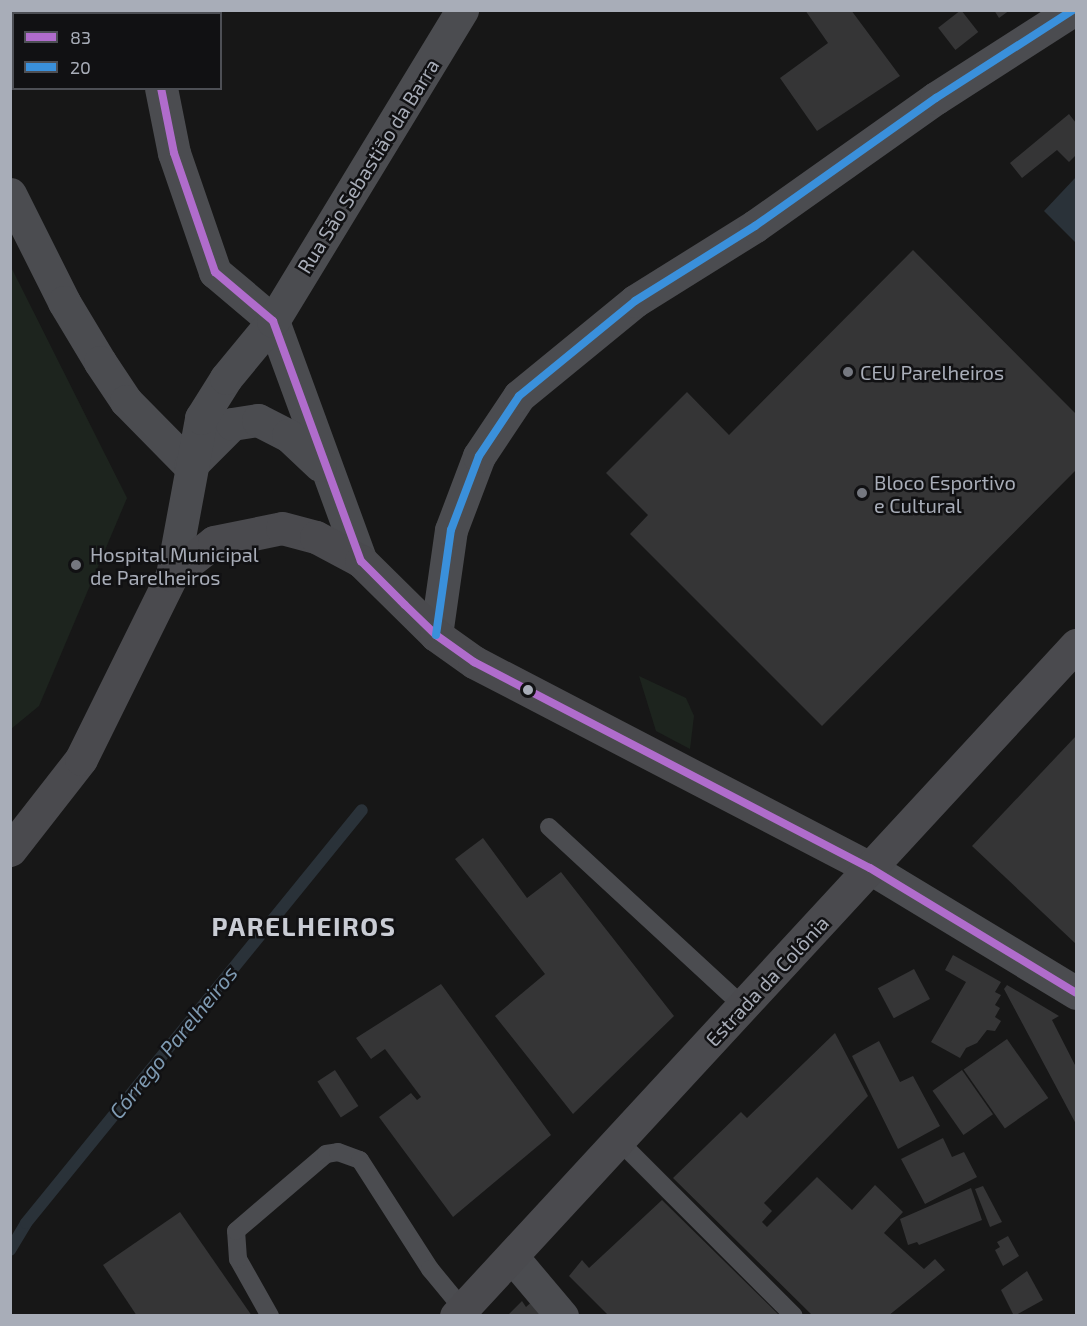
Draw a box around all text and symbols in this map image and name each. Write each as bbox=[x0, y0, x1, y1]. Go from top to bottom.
legend bbox=[12, 12, 222, 90]
text: 83 bbox=[70, 26, 91, 48]
street label: Rua São Sebastião da Barra bbox=[292, 54, 444, 278]
text: 20 bbox=[70, 56, 91, 78]
place label: CEU Parelheiros bbox=[860, 360, 1004, 384]
marker: CEU Parelheiros bbox=[841, 365, 855, 379]
place label: Bloco Esportivo e Cultural bbox=[874, 470, 1016, 517]
marker: Bloco Esportivo e Cultural bbox=[855, 486, 869, 500]
place label: Hospital Municipal de Parelheiros bbox=[90, 542, 259, 589]
marker: Hospital Municipal de Parelheiros bbox=[67, 556, 85, 574]
unlabelled marker bbox=[522, 684, 534, 696]
district label: PARELHEIROS bbox=[212, 910, 396, 942]
street label: Estrada da Colônia bbox=[700, 911, 834, 1051]
water label: Córrego Parelheiros bbox=[104, 961, 242, 1123]

